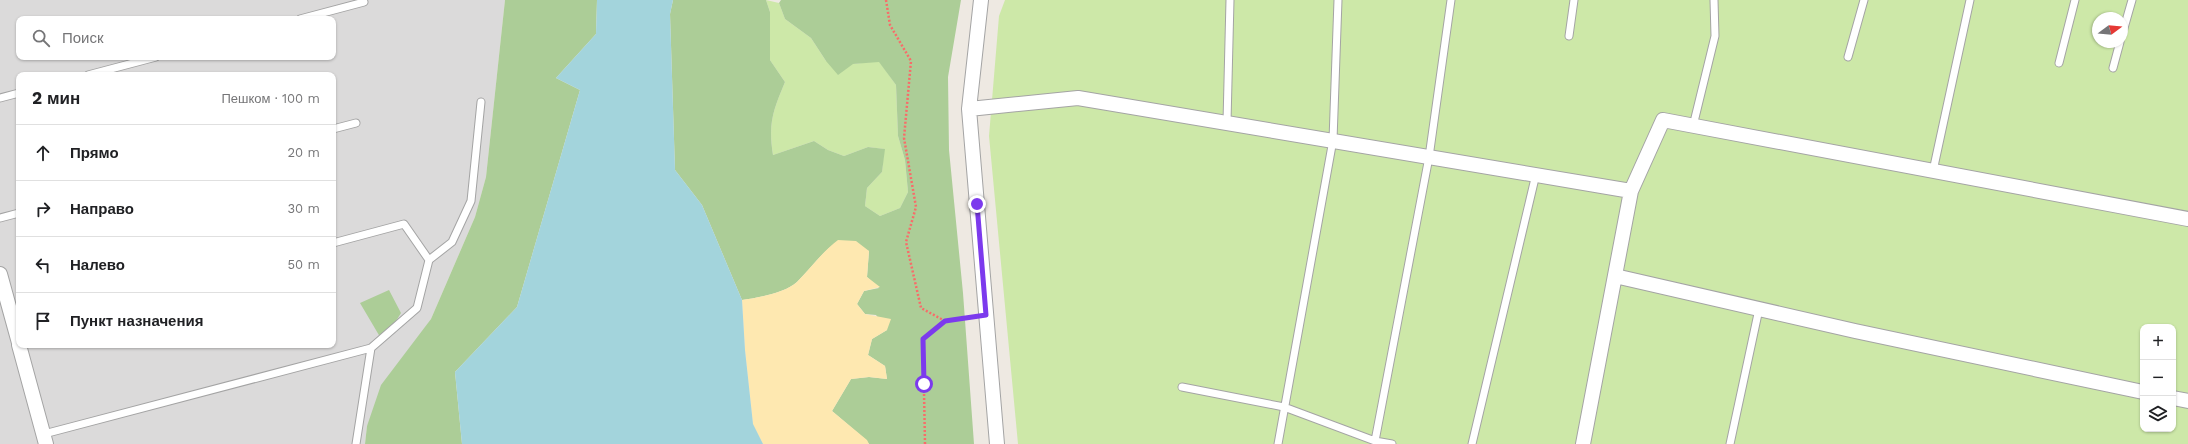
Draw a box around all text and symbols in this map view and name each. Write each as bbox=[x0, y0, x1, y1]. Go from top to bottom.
north arrow bbox=[2092, 12, 2128, 48]
search box bbox=[16, 16, 336, 60]
icon: search bbox=[30, 27, 52, 49]
text: Поиск bbox=[62, 29, 104, 47]
text: 2 мин bbox=[32, 88, 80, 108]
text: Пешком · 100 m bbox=[221, 91, 320, 106]
icon: ahead bbox=[32, 142, 54, 164]
text: Прямо bbox=[70, 144, 119, 162]
text: 20 m bbox=[288, 145, 320, 160]
route end bbox=[968, 195, 986, 213]
icon: right bbox=[32, 198, 54, 220]
text: Направо bbox=[70, 200, 134, 218]
text: 30 m bbox=[288, 201, 320, 216]
icon: left bbox=[32, 254, 54, 276]
text: Налево bbox=[70, 256, 125, 274]
text: 50 m bbox=[288, 257, 320, 272]
icon: arrive bbox=[32, 310, 54, 332]
text: Пункт назначения bbox=[70, 312, 203, 330]
map controls bbox=[2140, 324, 2176, 432]
button: + bbox=[2140, 324, 2176, 360]
button: − bbox=[2140, 360, 2176, 396]
route start bbox=[915, 375, 933, 393]
button: layers bbox=[2140, 396, 2176, 432]

